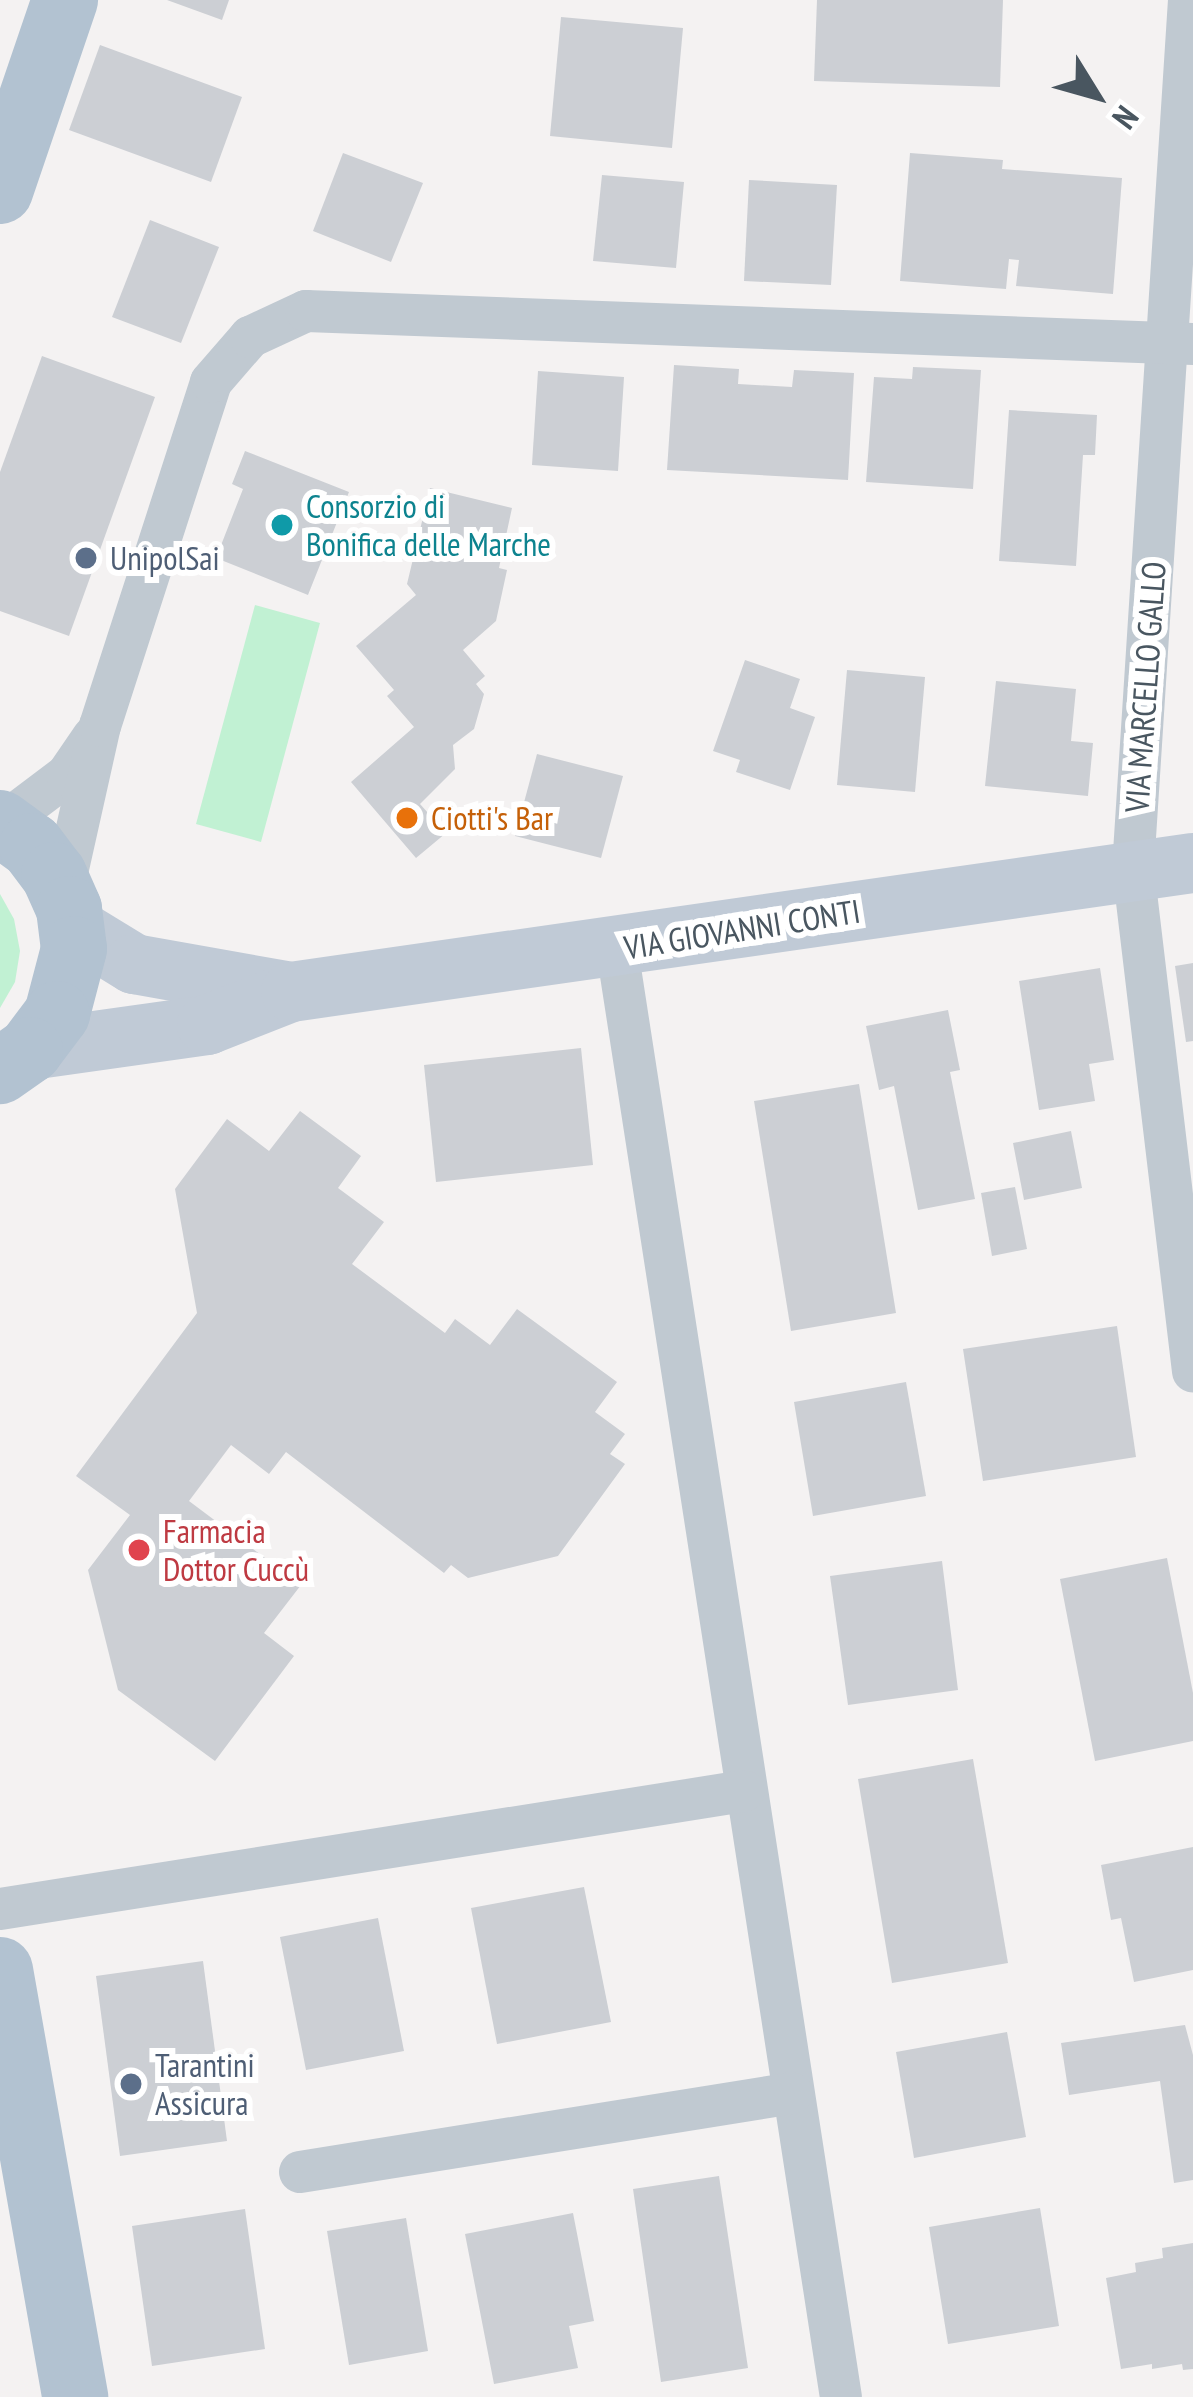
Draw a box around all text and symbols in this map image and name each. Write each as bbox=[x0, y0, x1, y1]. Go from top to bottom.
north arrow bbox=[1037, 36, 1157, 156]
text: N bbox=[1104, 98, 1149, 138]
place label: Consorzio di Bonifica delle Marche bbox=[306, 486, 551, 564]
marker: Consorzio di Bonifica delle Marche bbox=[269, 512, 295, 538]
place label: UnipolSai bbox=[110, 538, 220, 578]
marker: UnipolSai bbox=[73, 545, 99, 571]
street label: VIA MARCELLO GALLO bbox=[1116, 560, 1174, 814]
place label: Ciotti's Bar bbox=[431, 798, 553, 838]
marker: Ciotti's Bar bbox=[394, 805, 420, 831]
street label: VIA GIOVANNI CONTI bbox=[621, 891, 863, 967]
place label: Farmacia Dottor Cuccù bbox=[163, 1511, 309, 1589]
marker: Farmacia Dottor Cuccù bbox=[126, 1537, 152, 1563]
place label: Tarantini Assicura bbox=[155, 2045, 255, 2123]
marker: Tarantini Assicura bbox=[118, 2071, 144, 2097]

